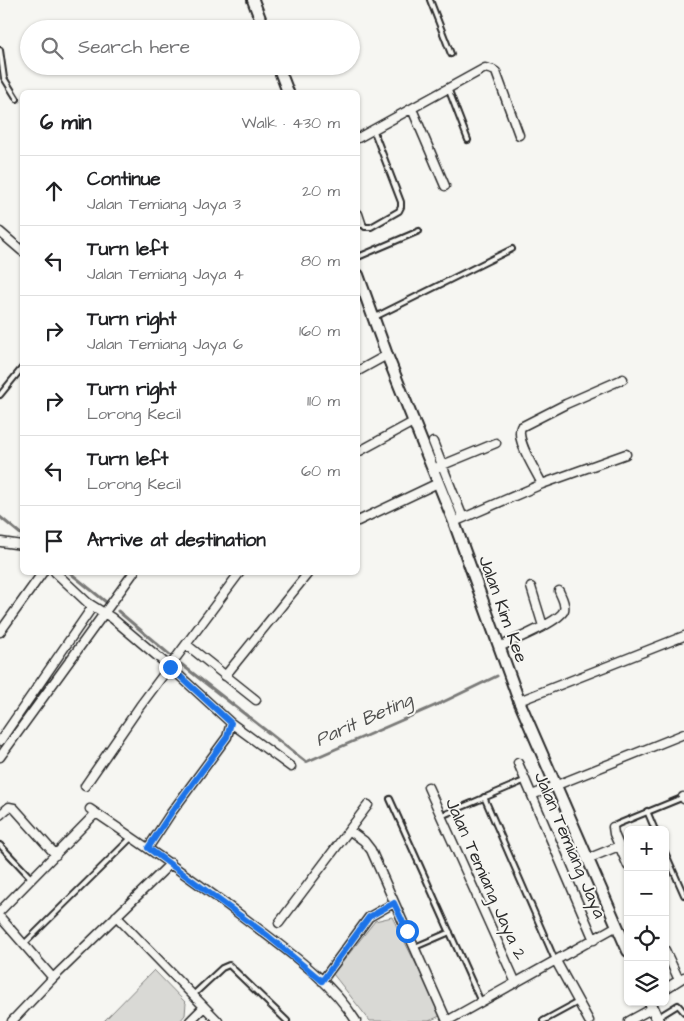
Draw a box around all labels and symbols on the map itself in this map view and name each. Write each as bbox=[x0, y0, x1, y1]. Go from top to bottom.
street label: Jalan Kim Kee bbox=[472, 552, 534, 666]
route end bbox=[159, 656, 182, 679]
water label: Parit Beting bbox=[311, 686, 418, 753]
street label: Jalan Temiang Jaya bbox=[527, 768, 612, 923]
street label: Jalan Temiang Jaya 2 bbox=[438, 794, 533, 965]
route start bbox=[396, 920, 419, 943]

